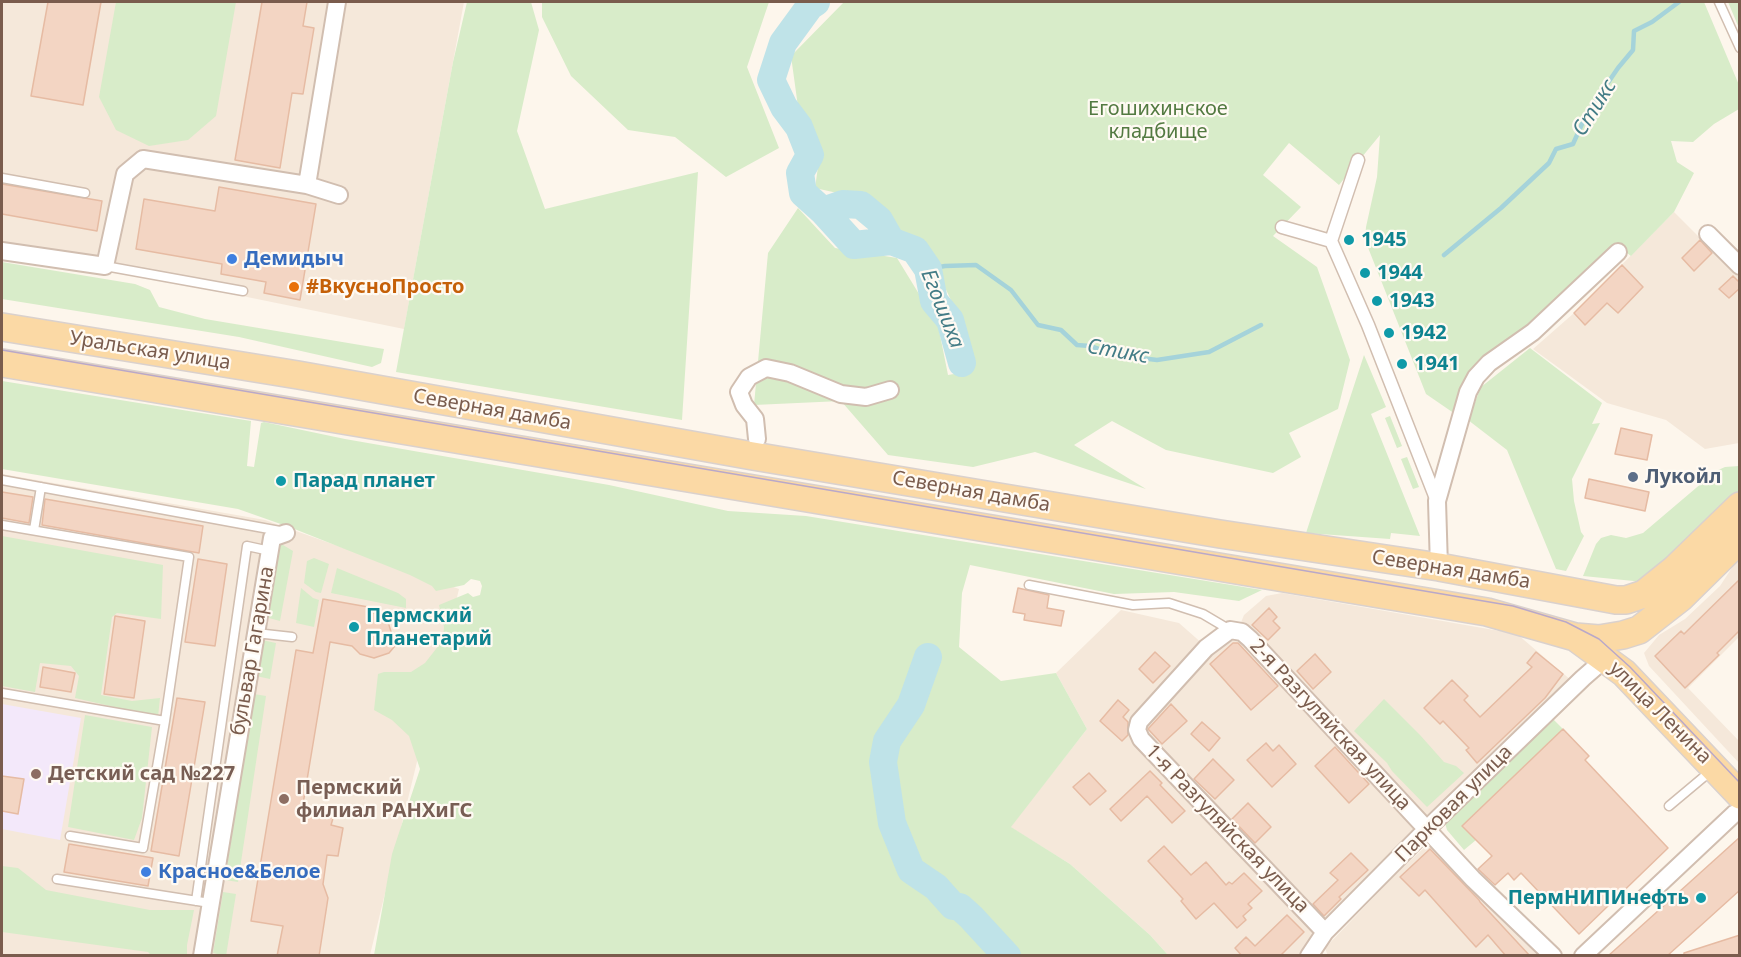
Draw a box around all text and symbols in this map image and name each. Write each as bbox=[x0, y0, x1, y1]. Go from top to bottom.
water label: Стикс bbox=[1568, 75, 1622, 141]
park label: Егошихинское кладбище bbox=[1088, 97, 1228, 144]
place label: 1945 bbox=[1361, 228, 1407, 252]
marker: 1945 bbox=[1342, 233, 1356, 247]
place label: Демидыч bbox=[244, 247, 344, 271]
marker: Демидыч bbox=[225, 252, 239, 266]
place label: 1944 bbox=[1377, 261, 1423, 285]
water label: Егошиха bbox=[915, 266, 969, 352]
marker: 1944 bbox=[1358, 266, 1372, 280]
place label: #ВкусноПросто bbox=[306, 275, 464, 299]
marker: #ВкусноПросто bbox=[287, 280, 301, 294]
place label: 1943 bbox=[1389, 289, 1435, 313]
marker: 1943 bbox=[1370, 294, 1384, 308]
place label: 1942 bbox=[1401, 321, 1447, 345]
street label: Уральская улица bbox=[68, 326, 232, 376]
marker: 1942 bbox=[1382, 326, 1396, 340]
water label: Стикс bbox=[1085, 334, 1151, 370]
place label: 1941 bbox=[1414, 352, 1460, 376]
marker: 1941 bbox=[1395, 357, 1409, 371]
street label: Северная дамба bbox=[411, 384, 573, 436]
place label: Лукойл bbox=[1645, 465, 1721, 489]
street label: Северная дамба bbox=[890, 466, 1052, 518]
place label: Парад планет bbox=[293, 469, 435, 493]
marker: Лукойл bbox=[1626, 470, 1640, 484]
marker: Парад планет bbox=[274, 474, 288, 488]
street label: Северная дамба bbox=[1370, 546, 1532, 594]
street label: бульвар Гагарина bbox=[226, 565, 280, 737]
place label: Пермский Планетарий bbox=[366, 604, 492, 651]
marker: Пермский Планетарий bbox=[347, 620, 361, 634]
street label: 2-я Разгуляйская улица bbox=[1244, 634, 1416, 816]
street label: улица Ленина bbox=[1604, 657, 1716, 769]
street label: 1-я Разгуляйская улица bbox=[1140, 740, 1314, 918]
street label: Парковая улица bbox=[1390, 740, 1518, 868]
place label: Детский сад №227 bbox=[48, 762, 235, 786]
marker: Детский сад №227 bbox=[29, 767, 43, 781]
place label: Пермский филиал РАНХиГС bbox=[296, 776, 472, 823]
marker: Пермский филиал РАНХиГС bbox=[277, 792, 291, 806]
place label: Красное&Белое bbox=[158, 860, 320, 884]
marker: Красное&Белое bbox=[139, 865, 153, 879]
place label: ПермНИПИнефть bbox=[1508, 886, 1689, 910]
marker: ПермНИПИнефть bbox=[1694, 891, 1708, 905]

